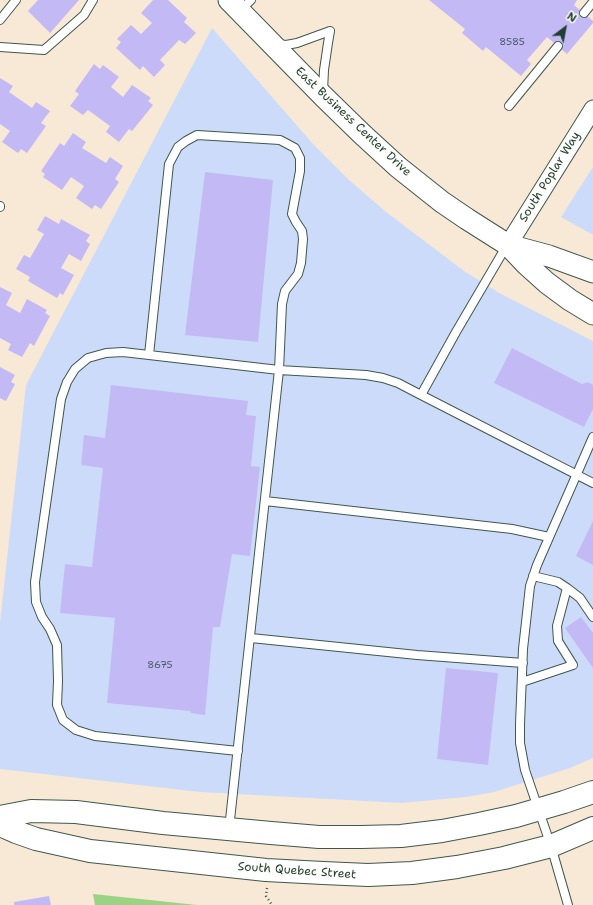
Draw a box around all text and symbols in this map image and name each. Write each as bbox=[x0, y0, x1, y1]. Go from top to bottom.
north arrow bbox=[545, 8, 585, 48]
text: N bbox=[564, 9, 579, 26]
house number: 8585 bbox=[499, 36, 525, 48]
street label: East Business Center Drive bbox=[292, 64, 414, 180]
street label: South Poplar Way bbox=[516, 129, 584, 225]
house number: 8675 bbox=[147, 659, 173, 671]
street label: South Quebec Street bbox=[237, 860, 357, 882]

